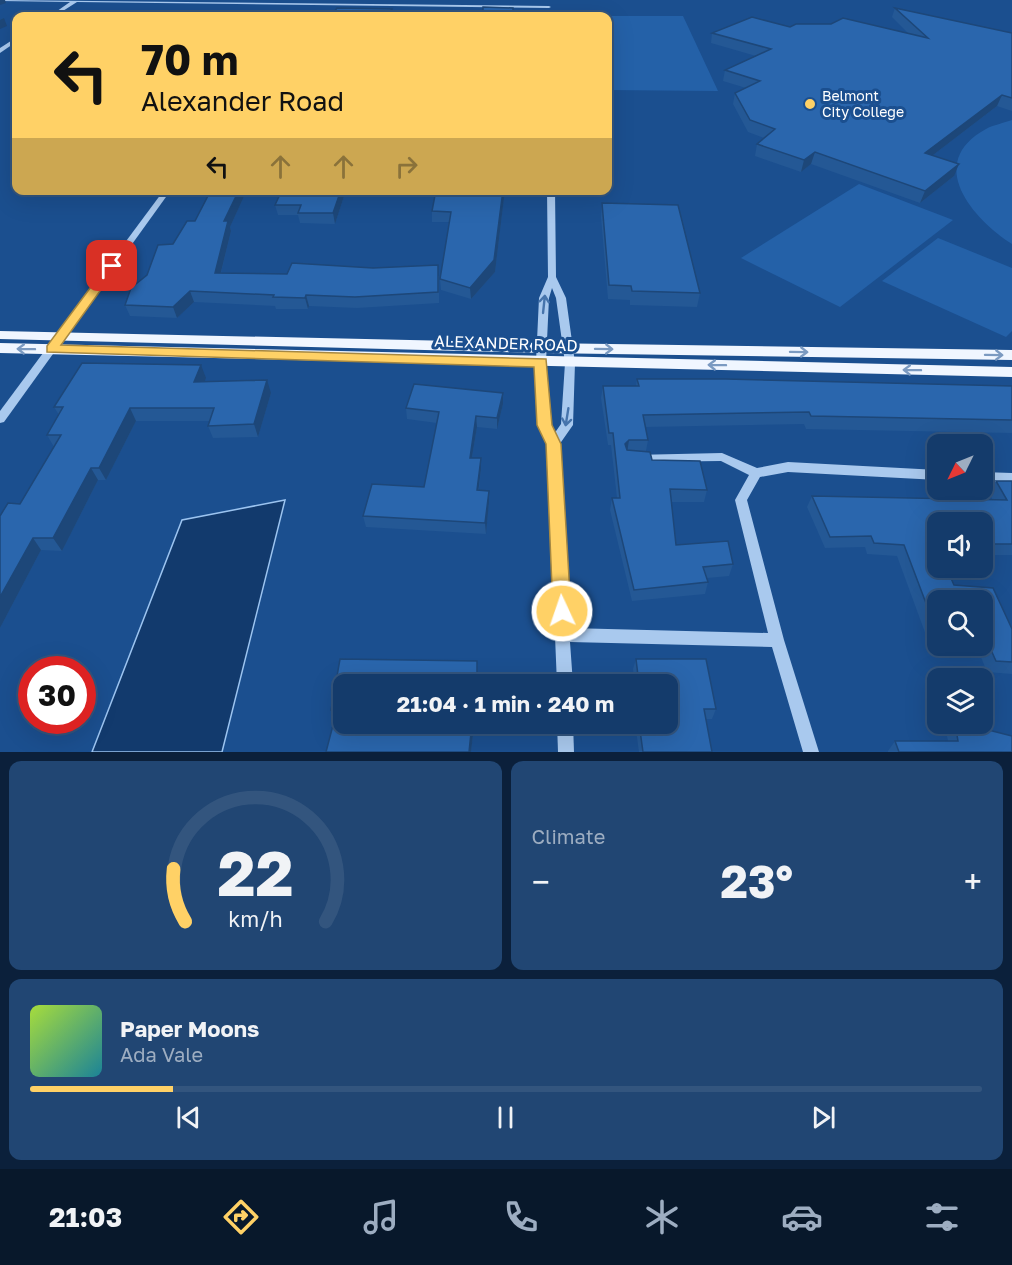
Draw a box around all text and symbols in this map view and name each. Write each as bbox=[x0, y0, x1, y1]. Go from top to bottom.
text: 70 m bbox=[141, 34, 238, 84]
icon: left bbox=[42, 36, 120, 114]
text: Alexander Road bbox=[141, 85, 344, 117]
place label: Belmont City College bbox=[822, 87, 904, 120]
marker: Belmont City College bbox=[803, 97, 817, 111]
icon: left bbox=[201, 150, 234, 183]
icon: ahead bbox=[264, 150, 297, 183]
icon: ahead bbox=[327, 150, 360, 183]
icon: right bbox=[390, 150, 423, 183]
pin bbox=[86, 240, 137, 291]
icon: arrive bbox=[95, 249, 128, 282]
one-way arrow bbox=[539, 294, 550, 314]
street label: ALEXANDER ROAD bbox=[434, 331, 578, 355]
one-way arrow bbox=[16, 343, 36, 354]
one-way arrow bbox=[594, 343, 614, 355]
one-way arrow bbox=[789, 346, 809, 358]
one-way arrow bbox=[984, 349, 1004, 360]
one-way arrow bbox=[707, 360, 727, 371]
one-way arrow bbox=[902, 364, 922, 376]
one-way arrow bbox=[561, 406, 572, 426]
north arrow bbox=[927, 434, 993, 500]
map controls bbox=[927, 434, 993, 734]
button: sound bbox=[927, 512, 993, 578]
position arrow bbox=[530, 579, 594, 643]
button: search bbox=[927, 590, 993, 656]
speed limit sign: 30 bbox=[18, 656, 96, 734]
button: layers bbox=[927, 668, 993, 734]
text: 21:04 · 1 min · 240 m bbox=[397, 690, 614, 717]
text: Climate bbox=[532, 824, 605, 848]
text: 22 bbox=[217, 835, 293, 910]
text: 23° bbox=[721, 854, 793, 908]
text: − bbox=[532, 862, 550, 901]
text: + bbox=[964, 862, 982, 901]
text: km/h bbox=[228, 907, 283, 933]
text: Paper Moons bbox=[120, 1015, 259, 1042]
text: Ada Vale bbox=[120, 1042, 203, 1066]
icon: previous bbox=[172, 1101, 205, 1134]
icon: pause bbox=[489, 1101, 522, 1134]
icon: next bbox=[807, 1101, 840, 1134]
icon: directions bbox=[220, 1196, 262, 1238]
icon: music bbox=[360, 1196, 402, 1238]
icon: phone bbox=[500, 1196, 542, 1238]
icon: climate bbox=[641, 1196, 683, 1238]
icon: car bbox=[781, 1196, 823, 1238]
icon: filters bbox=[921, 1196, 963, 1238]
text: 21:03 bbox=[49, 1201, 122, 1233]

